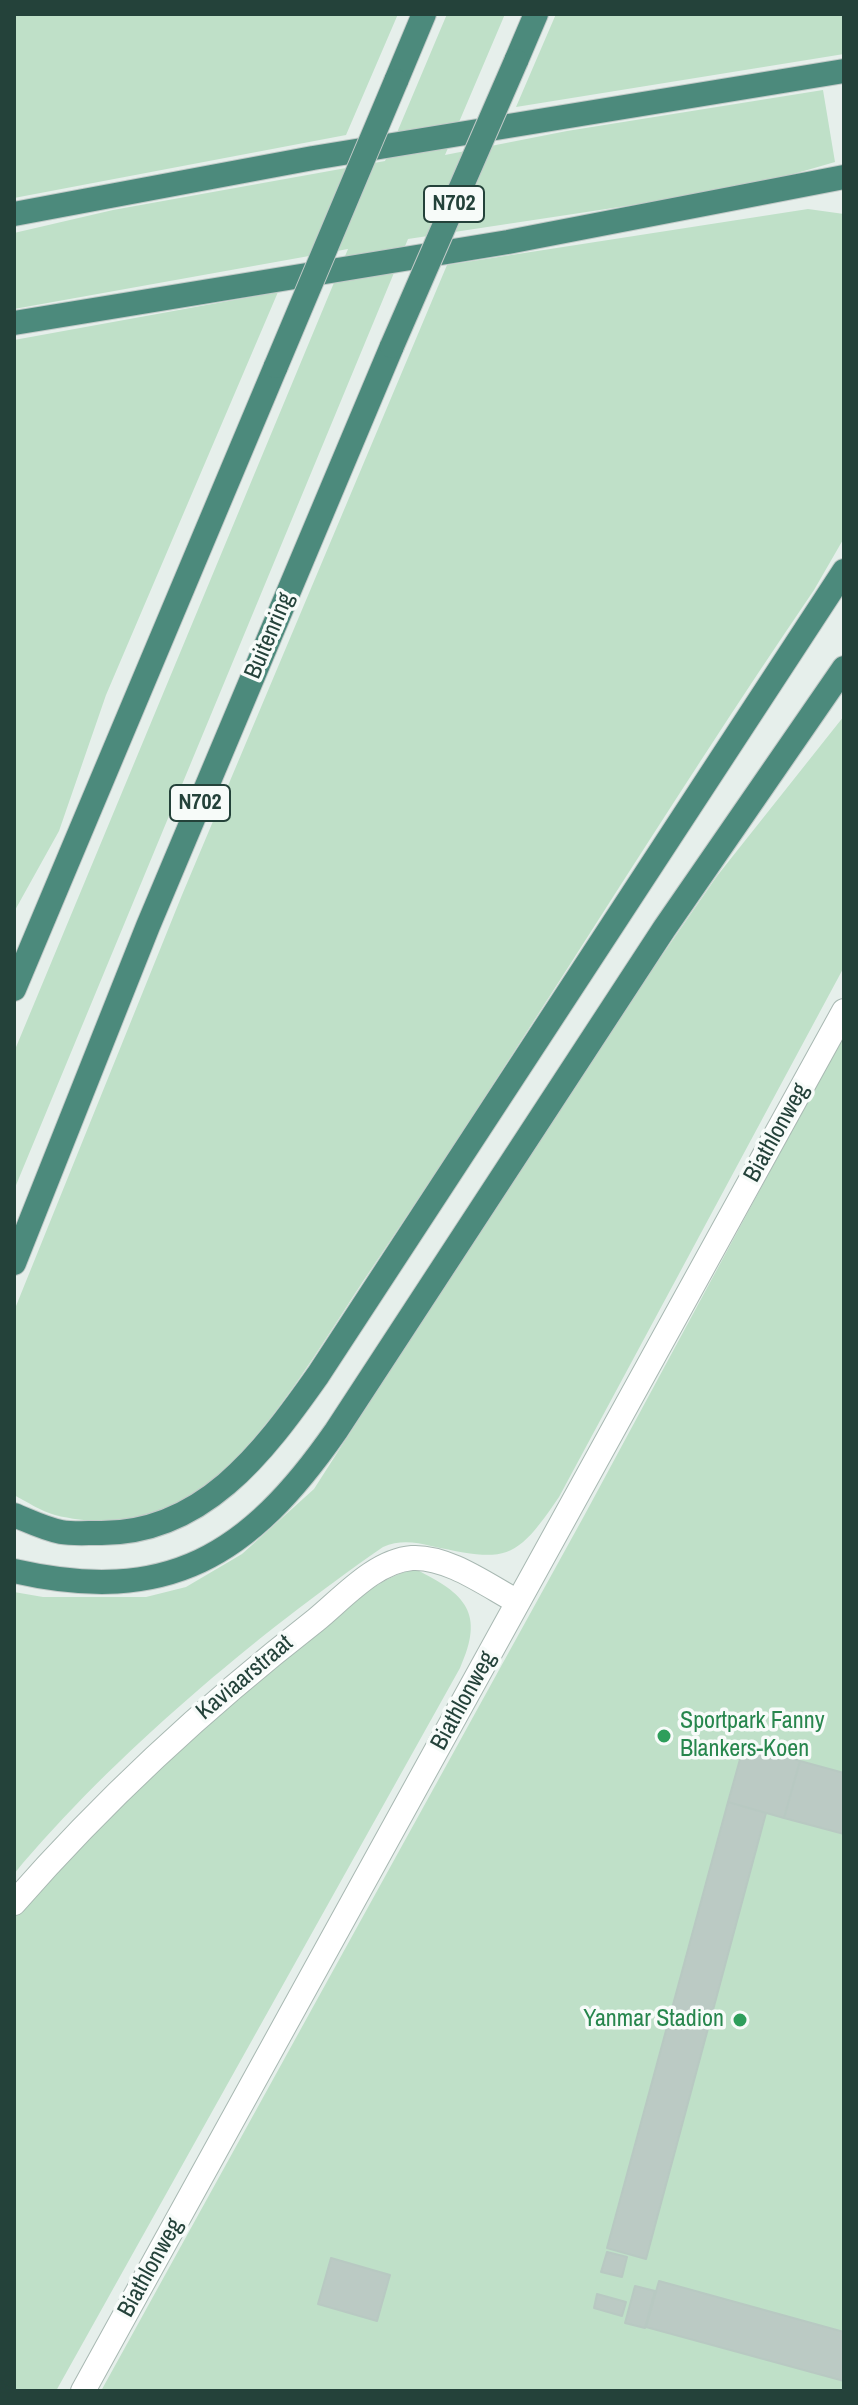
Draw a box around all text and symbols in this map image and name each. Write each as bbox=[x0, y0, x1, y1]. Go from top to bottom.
road number: N702 bbox=[424, 186, 484, 222]
street label: Buitenring bbox=[239, 589, 301, 683]
road number: N702 bbox=[170, 785, 230, 821]
street label: Biathlonweg bbox=[738, 1079, 816, 1187]
street label: Kaviaarstraat bbox=[191, 1629, 299, 1727]
street label: Biathlonweg bbox=[425, 1647, 503, 1755]
place label: Sportpark Fanny Blankers-Koen bbox=[680, 1708, 825, 1764]
marker: Sportpark Fanny Blankers-Koen bbox=[655, 1727, 673, 1745]
place label: Yanmar Stadion bbox=[583, 2006, 724, 2034]
marker: Yanmar Stadion bbox=[731, 2011, 749, 2029]
street label: Biathlonweg bbox=[112, 2214, 190, 2322]

